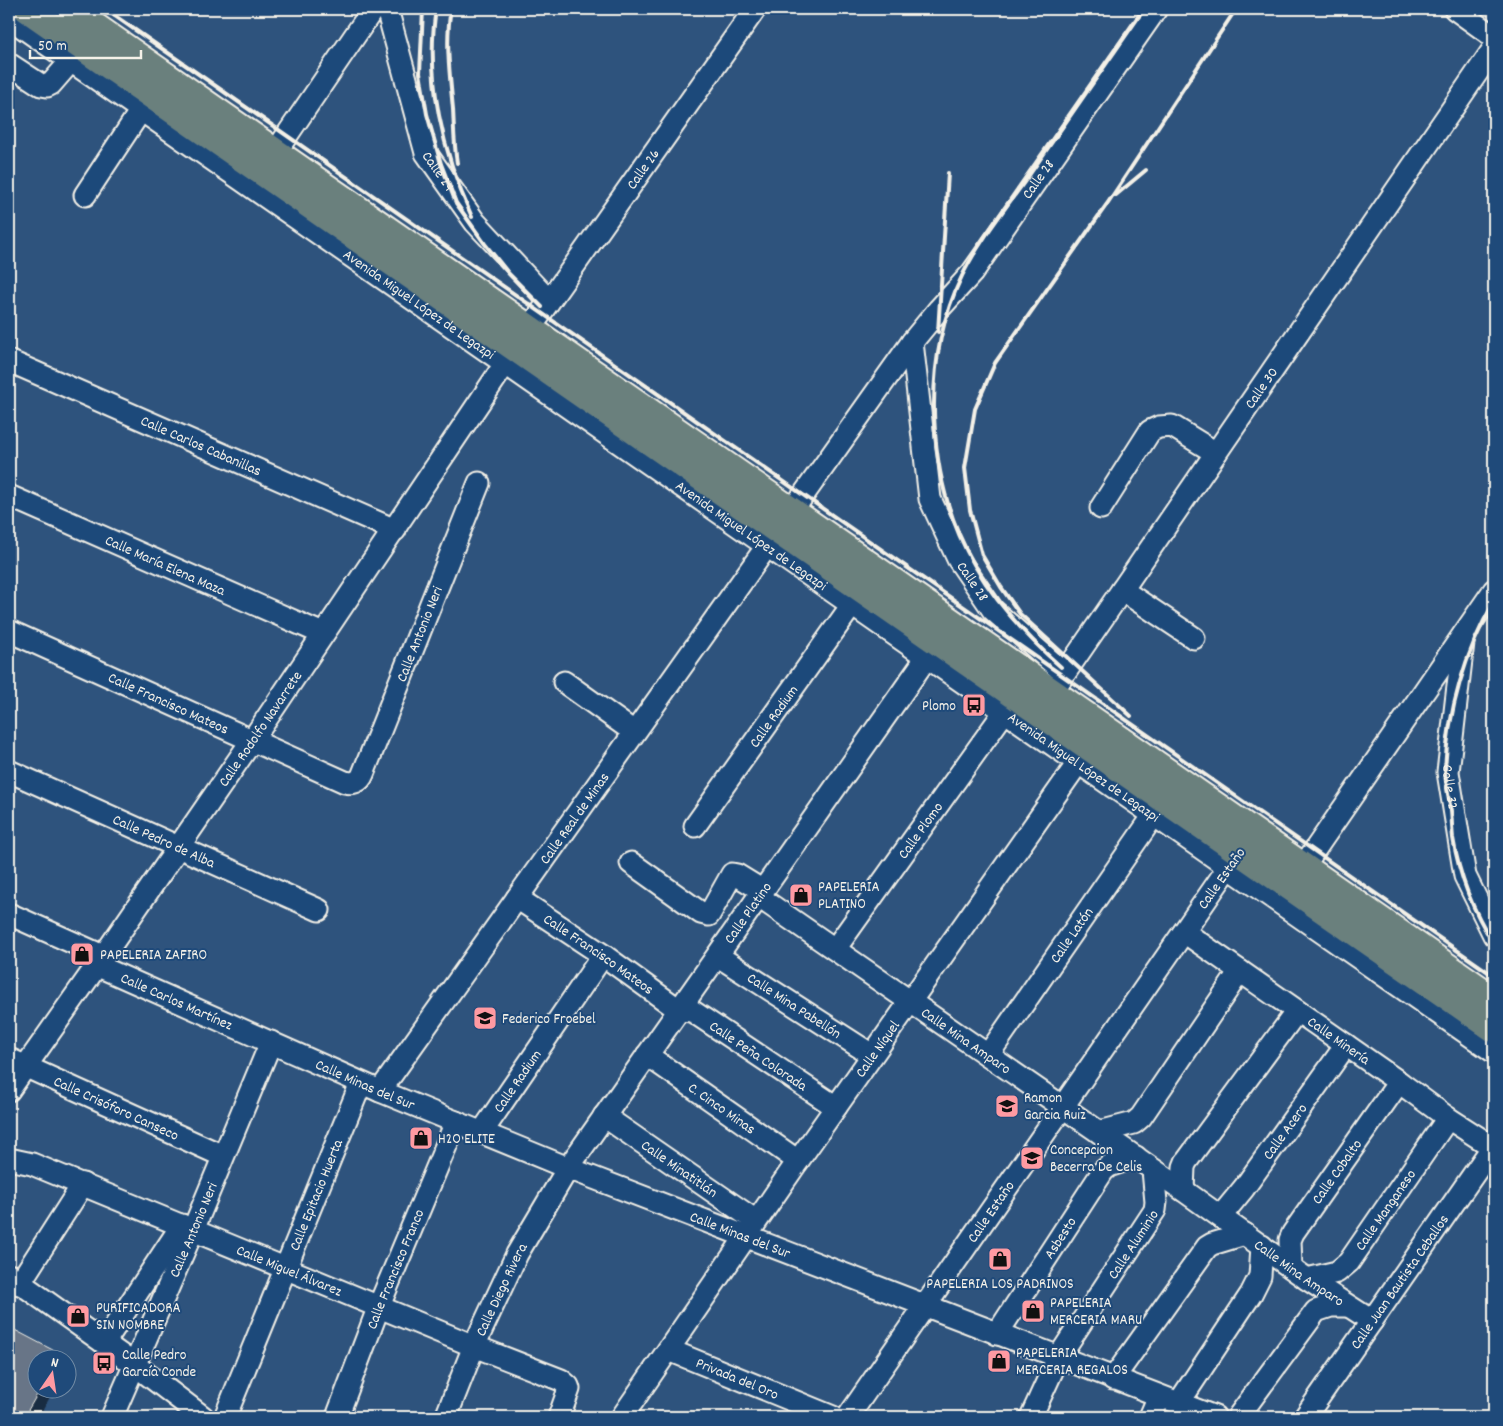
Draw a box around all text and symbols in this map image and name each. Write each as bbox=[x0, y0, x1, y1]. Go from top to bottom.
scale bar bbox=[30, 28, 141, 60]
text: 50 m bbox=[38, 36, 67, 58]
street label: Calle 26 bbox=[622, 145, 666, 195]
street label: Calle 24 bbox=[415, 147, 459, 196]
street label: Calle 28 bbox=[1018, 156, 1061, 204]
street label: Avenida Miguel López de Legazpi bbox=[338, 245, 499, 366]
street label: Calle 30 bbox=[1240, 363, 1285, 414]
street label: Calle Carlos Cabanillas bbox=[137, 411, 265, 483]
street label: Avenida Miguel López de Legazpi bbox=[670, 476, 831, 598]
street label: Calle María Elena Maza bbox=[101, 531, 229, 603]
street label: Calle 28 bbox=[950, 558, 993, 607]
street label: Calle Antonio Neri bbox=[392, 583, 450, 686]
street label: Calle Rodolfo Navarrete bbox=[214, 667, 309, 792]
street label: Calle Francisco Mateos bbox=[104, 668, 232, 741]
street label: Calle Radium bbox=[745, 681, 805, 753]
bus stop icon: Plomo bbox=[961, 692, 987, 718]
place label: Plomo bbox=[922, 696, 956, 718]
street label: Avenida Miguel López de Legazpi bbox=[1002, 708, 1164, 829]
street label: Calle 32 bbox=[1435, 763, 1463, 811]
street label: Calle Real de Minas bbox=[535, 768, 616, 870]
street label: Calle Plomo bbox=[893, 798, 950, 865]
street label: Calle Pedro de Alba bbox=[108, 810, 219, 875]
street label: Calle Estaño bbox=[1193, 844, 1252, 915]
place label: PAPELERIA PLATINO bbox=[818, 877, 880, 916]
street label: Calle Platino bbox=[720, 878, 779, 949]
shop icon: PAPELERIA PLATINO bbox=[788, 882, 814, 908]
street label: Calle Latón bbox=[1045, 903, 1100, 969]
street label: Calle Francisco Mateos bbox=[538, 909, 658, 1001]
shop icon: PAPELERIA ZAFIRO bbox=[69, 941, 95, 967]
place label: PAPELERIA ZAFIRO bbox=[100, 945, 207, 967]
street label: Calle Carlos Martínez bbox=[116, 968, 236, 1037]
street label: Calle Mina Pabellón bbox=[742, 968, 845, 1045]
street label: Calle Mina Amparo bbox=[916, 1003, 1015, 1081]
school or university icon: Federico Froebel bbox=[472, 1005, 498, 1031]
place label: Federico Froebel bbox=[502, 1009, 596, 1031]
street label: Calle Minería bbox=[1302, 1012, 1375, 1072]
street label: Calle Peña Colorada bbox=[704, 1016, 812, 1098]
street label: Calle Níquel bbox=[851, 1016, 907, 1083]
street label: Calle Radium bbox=[489, 1046, 548, 1118]
street label: Calle Minas del Sur bbox=[311, 1055, 418, 1117]
street label: Calle Crisóforo Canseco bbox=[50, 1072, 182, 1148]
street label: C. Cinco Minas bbox=[683, 1078, 760, 1141]
place label: Ramon Garcia Ruiz bbox=[1024, 1088, 1086, 1127]
school or university icon: Ramon Garcia Ruiz bbox=[994, 1093, 1020, 1119]
street label: Calle Acero bbox=[1258, 1099, 1314, 1165]
shop icon: H2O ELITE bbox=[408, 1125, 434, 1151]
place label: H2O ELITE bbox=[438, 1129, 495, 1151]
street label: Calle Cobalto bbox=[1307, 1135, 1369, 1210]
street label: Calle Epitacio Huerta bbox=[285, 1136, 350, 1255]
street label: Calle Minatitlán bbox=[636, 1136, 722, 1204]
place label: Concepcion Becerra De Celis bbox=[1050, 1140, 1142, 1179]
school or university icon: Concepcion Becerra De Celis bbox=[1019, 1145, 1045, 1171]
street label: Calle Manganeso bbox=[1351, 1165, 1423, 1256]
street label: Calle Estaño bbox=[963, 1177, 1021, 1248]
street label: Calle Antonio Neri bbox=[165, 1179, 225, 1281]
street label: Calle Francisco Franco bbox=[362, 1206, 431, 1333]
street label: Calle Aluminio bbox=[1103, 1206, 1165, 1284]
street label: Calle Minas del Sur bbox=[686, 1207, 794, 1266]
street label: Calle Juan Bautista Ceballos bbox=[1346, 1211, 1456, 1355]
street label: Asbesto bbox=[1040, 1213, 1083, 1264]
street label: Calle Mina Amparo bbox=[1248, 1235, 1348, 1313]
street label: Calle Diego Rivera bbox=[471, 1239, 535, 1340]
street label: Calle Miguel Álvarez bbox=[233, 1240, 345, 1304]
shop icon: PAPELERIA LOS PADRINOS bbox=[987, 1246, 1013, 1272]
place label: PAPELERIA LOS PADRINOS bbox=[926, 1274, 1074, 1296]
place label: PAPELERIA MERCERIA MARU bbox=[1050, 1293, 1142, 1332]
place label: PURIFICADORA SIN NOMBRE bbox=[96, 1298, 181, 1337]
shop icon: PAPELERIA MERCERIA MARU bbox=[1020, 1298, 1046, 1324]
shop icon: PURIFICADORA SIN NOMBRE bbox=[65, 1303, 91, 1329]
place label: PAPELERIA MERCERIA REGALOS bbox=[1016, 1343, 1128, 1382]
place label: Calle Pedro García Conde bbox=[122, 1345, 196, 1384]
north arrow bbox=[28, 1348, 78, 1398]
shop icon: PAPELERIA MERCERIA REGALOS bbox=[986, 1348, 1012, 1374]
bus stop icon: Calle Pedro García Conde bbox=[91, 1350, 117, 1376]
text: N bbox=[49, 1353, 60, 1374]
street label: Privada del Oro bbox=[692, 1353, 782, 1407]

